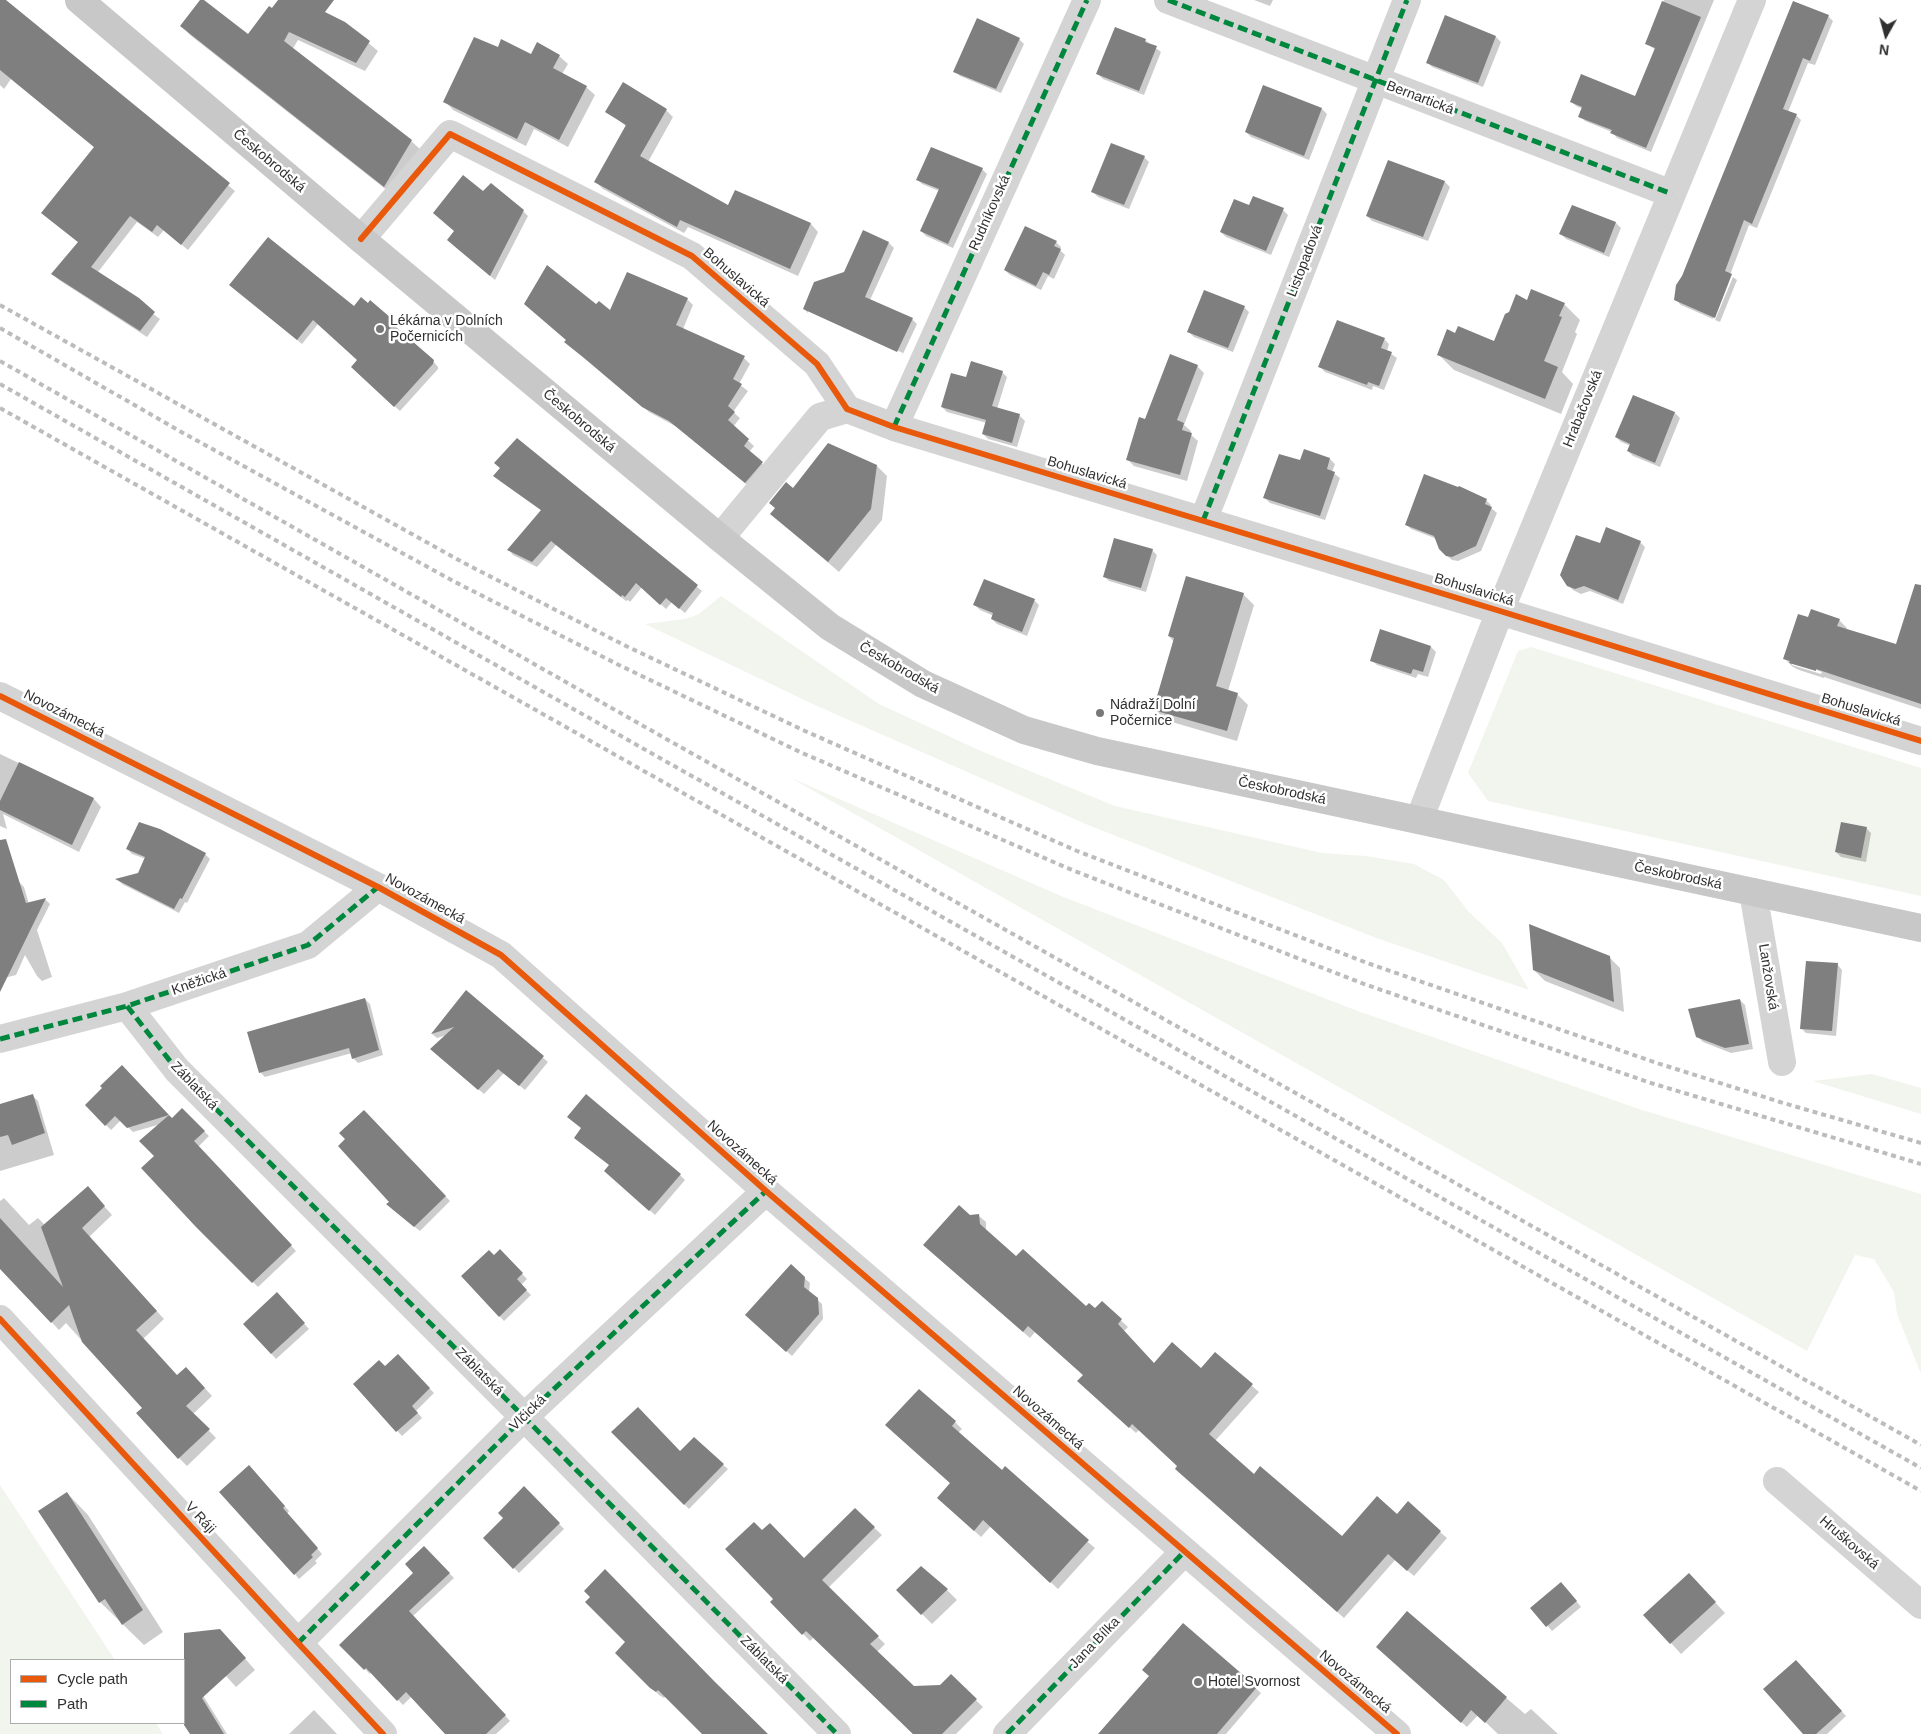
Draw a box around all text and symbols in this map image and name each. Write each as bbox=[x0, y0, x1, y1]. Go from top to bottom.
north arrow bbox=[1861, 10, 1911, 60]
text: N bbox=[1878, 41, 1890, 58]
street label: Bernartická bbox=[1384, 77, 1456, 119]
street label: Českobrodská bbox=[229, 126, 309, 196]
street label: Rudníkovská bbox=[966, 173, 1014, 253]
street label: Listopadová bbox=[1284, 223, 1326, 299]
street label: Bohuslavická bbox=[699, 245, 773, 311]
place label: Lékárna v Dolních Počernicích bbox=[390, 313, 503, 346]
marker: Lékárna v Dolních Počernicích bbox=[374, 323, 386, 335]
street label: Hrabačovská bbox=[1560, 368, 1606, 450]
street label: Českobrodská bbox=[539, 386, 619, 456]
street label: Bohuslavická bbox=[1045, 453, 1129, 493]
street label: Bohuslavická bbox=[1432, 570, 1516, 610]
street label: Českobrodská bbox=[856, 638, 942, 698]
street label: Novozámecká bbox=[21, 686, 107, 742]
street label: Bohuslavická bbox=[1819, 690, 1903, 730]
place label: Nádraží Dolní Počernice bbox=[1110, 697, 1196, 730]
marker: Nádraží Dolní Počernice bbox=[1094, 707, 1106, 719]
street label: Českobrodská bbox=[1236, 773, 1328, 809]
street label: Českobrodská bbox=[1632, 858, 1724, 894]
street label: Novozámecká bbox=[382, 870, 468, 928]
street label: Lanžovská bbox=[1754, 943, 1782, 1011]
street label: Kněžická bbox=[169, 965, 229, 999]
street label: Záblatská bbox=[167, 1058, 221, 1114]
street label: Novozámecká bbox=[703, 1117, 781, 1189]
street label: Záblatská bbox=[452, 1345, 506, 1399]
street label: Novozámecká bbox=[1009, 1383, 1087, 1453]
street label: Vlčická bbox=[506, 1392, 550, 1434]
street label: V Ráji bbox=[181, 1499, 219, 1537]
street label: Hruškovská bbox=[1816, 1513, 1882, 1573]
street label: Jana Bílka bbox=[1066, 1614, 1124, 1672]
street label: Záblatská bbox=[737, 1633, 791, 1687]
street label: Novozámecká bbox=[1316, 1647, 1394, 1717]
legend bbox=[10, 1659, 185, 1724]
text: Cycle path bbox=[57, 1670, 128, 1687]
place label: Hotel Svornost bbox=[1208, 1674, 1300, 1690]
marker: Hotel Svornost bbox=[1192, 1676, 1204, 1688]
text: Path bbox=[57, 1695, 88, 1712]

